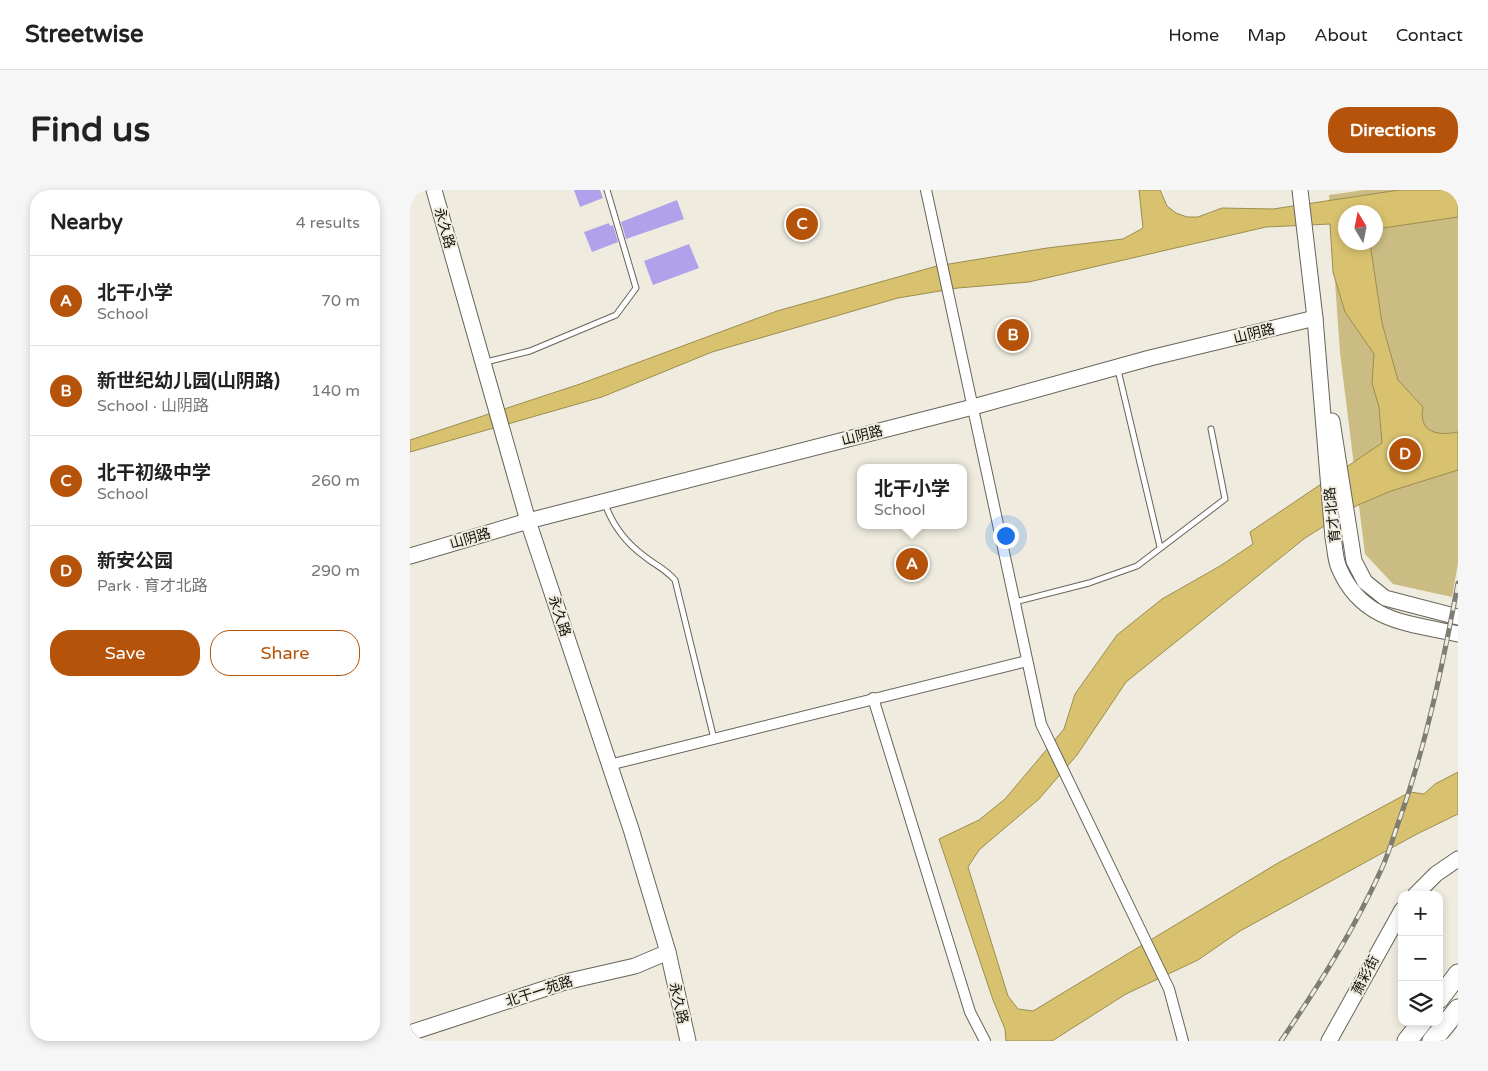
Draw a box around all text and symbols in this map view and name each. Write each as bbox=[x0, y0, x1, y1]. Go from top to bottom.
text: Streetwise bbox=[25, 20, 144, 49]
text: Home bbox=[1168, 24, 1219, 46]
text: Map bbox=[1247, 24, 1286, 46]
text: About bbox=[1314, 24, 1368, 46]
text: Contact bbox=[1396, 24, 1463, 46]
button: Directions bbox=[1328, 107, 1458, 153]
text: Find us bbox=[30, 109, 150, 151]
pin: C bbox=[786, 205, 818, 243]
north arrow bbox=[1338, 205, 1383, 250]
street label: 永久路 bbox=[431, 206, 458, 251]
text: Nearby bbox=[50, 210, 123, 235]
text: 4 results bbox=[296, 213, 360, 233]
text: 北干小学 bbox=[97, 282, 173, 304]
text: A bbox=[60, 291, 72, 311]
text: 70 m bbox=[321, 291, 360, 311]
text: School bbox=[97, 304, 149, 324]
pin: B bbox=[997, 316, 1029, 354]
street label: 山阴路 bbox=[1232, 320, 1277, 347]
text: 新世纪幼儿园(山阴路) bbox=[97, 370, 280, 392]
text: B bbox=[60, 381, 72, 401]
text: 140 m bbox=[311, 381, 360, 401]
text: School · 山阴路 bbox=[97, 396, 209, 416]
street label: 山阴路 bbox=[840, 422, 885, 449]
pin: D bbox=[1389, 435, 1421, 473]
text: 北干初级中学 bbox=[97, 462, 211, 484]
popup bbox=[857, 464, 967, 529]
text: C bbox=[60, 471, 72, 491]
text: 260 m bbox=[311, 471, 360, 491]
text: 北干小学 bbox=[874, 478, 950, 500]
text: School bbox=[97, 484, 149, 504]
street label: 育才北路 bbox=[1321, 486, 1344, 544]
text: School bbox=[874, 500, 926, 520]
your location bbox=[993, 523, 1019, 549]
street label: 山阴路 bbox=[448, 525, 493, 552]
pin: A bbox=[896, 545, 928, 583]
text: 新安公园 bbox=[97, 550, 173, 572]
text: D bbox=[60, 561, 72, 581]
text: 290 m bbox=[311, 561, 360, 581]
text: Park · 育才北路 bbox=[97, 576, 208, 596]
street label: 永久路 bbox=[545, 594, 574, 639]
button: Save bbox=[50, 630, 200, 676]
button: Share bbox=[210, 630, 360, 676]
map controls bbox=[1398, 891, 1443, 1026]
button: + bbox=[1398, 891, 1443, 936]
button: − bbox=[1398, 936, 1443, 981]
street label: 萧彩街 bbox=[1348, 953, 1383, 998]
street label: 北干一苑路 bbox=[503, 973, 575, 1010]
street label: 永久路 bbox=[666, 981, 692, 1025]
button: layers bbox=[1398, 981, 1443, 1026]

